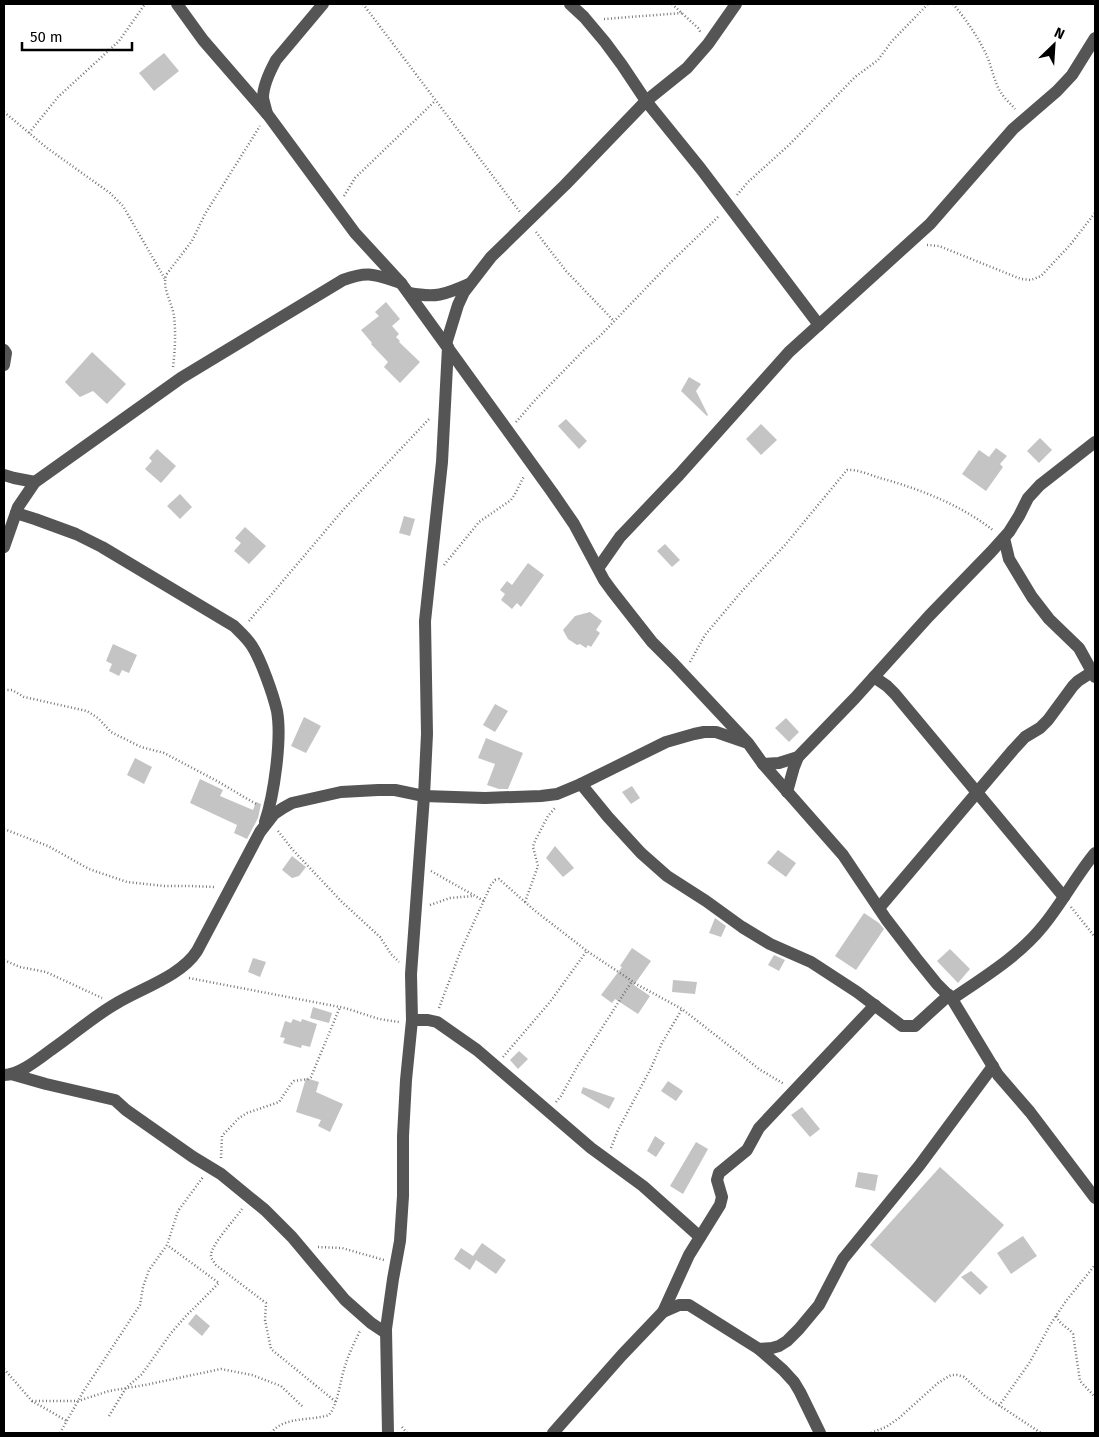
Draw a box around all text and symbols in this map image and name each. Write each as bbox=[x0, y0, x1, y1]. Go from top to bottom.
scale bar bbox=[22, 20, 132, 52]
north arrow bbox=[1029, 20, 1079, 70]
text: N bbox=[1051, 24, 1067, 43]
text: 50 m bbox=[30, 28, 63, 46]

